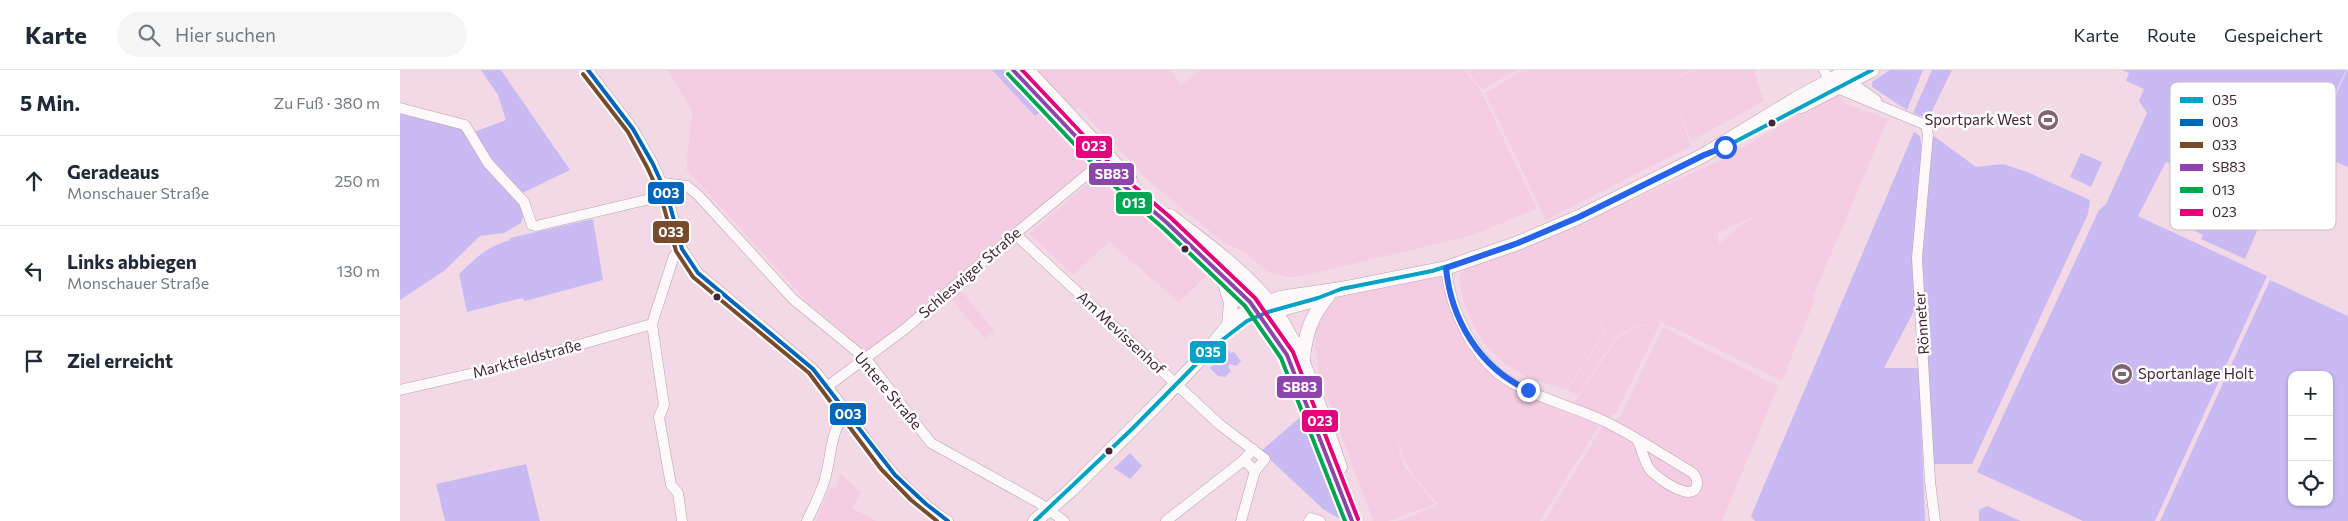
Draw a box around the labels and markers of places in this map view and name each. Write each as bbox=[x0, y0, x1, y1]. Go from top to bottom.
sports icon: Sportpark West bbox=[2036, 108, 2060, 132]
place label: Sportpark West bbox=[1924, 110, 2032, 128]
unlabelled marker bbox=[1767, 118, 1777, 128]
unlabelled marker bbox=[1180, 244, 1190, 254]
unlabelled marker bbox=[712, 292, 722, 302]
sports icon: Sportanlage Holt bbox=[2110, 362, 2134, 386]
place label: Sportanlage Holt bbox=[2138, 364, 2254, 382]
unlabelled marker bbox=[1104, 446, 1114, 456]

